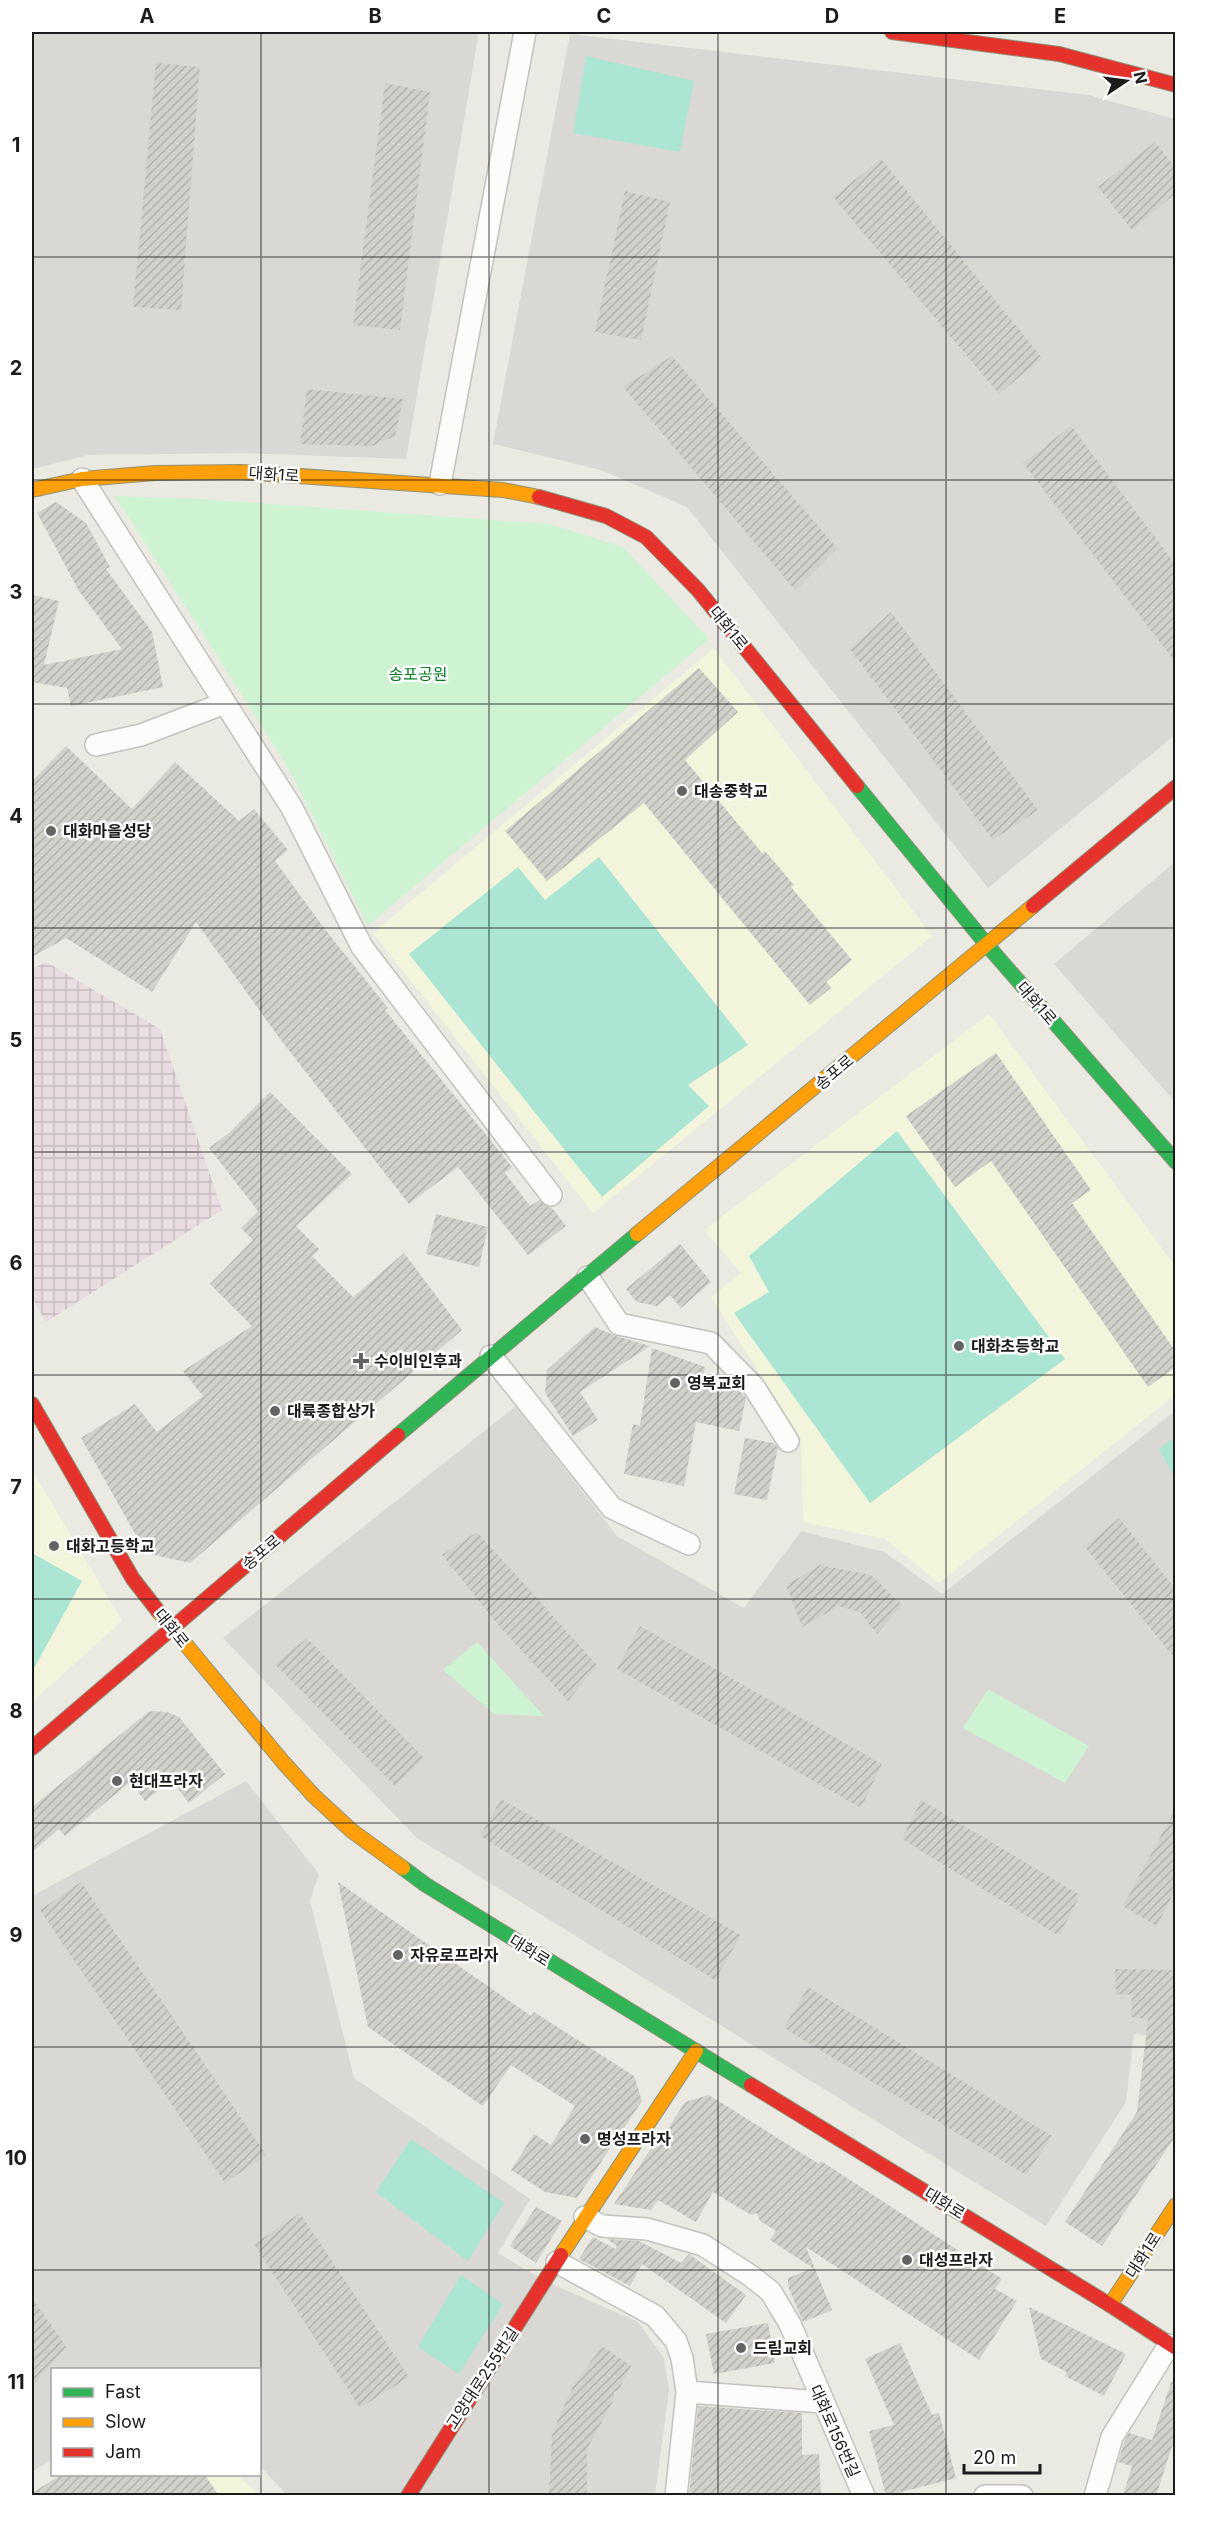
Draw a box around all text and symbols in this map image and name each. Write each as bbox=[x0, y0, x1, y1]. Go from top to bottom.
text: A bbox=[140, 4, 155, 28]
text: B bbox=[368, 4, 382, 28]
text: C bbox=[597, 4, 611, 28]
text: D bbox=[825, 4, 839, 28]
text: E bbox=[1054, 4, 1066, 28]
north arrow bbox=[1096, 51, 1156, 111]
text: N bbox=[1129, 69, 1152, 86]
text: 1 bbox=[12, 133, 20, 157]
text: 2 bbox=[10, 356, 22, 380]
street label: 대화1로 bbox=[248, 462, 300, 486]
text: 3 bbox=[10, 580, 22, 604]
street label: 대화1로 bbox=[705, 602, 753, 654]
park label: 송포공원 bbox=[389, 664, 447, 684]
place label: 대송중학교 bbox=[694, 781, 768, 801]
marker: 대송중학교 bbox=[675, 784, 689, 798]
text: 4 bbox=[9, 804, 23, 828]
place label: 대화마을성당 bbox=[63, 821, 152, 841]
marker: 대화마을성당 bbox=[44, 824, 58, 838]
street label: 대화1로 bbox=[1013, 977, 1061, 1029]
text: 5 bbox=[10, 1028, 22, 1052]
street label: 송포로 bbox=[811, 1050, 858, 1094]
text: 6 bbox=[10, 1251, 23, 1275]
place label: 대화초등학교 bbox=[971, 1336, 1060, 1356]
marker: 대화초등학교 bbox=[952, 1339, 966, 1353]
place label: 수이비인후과 bbox=[374, 1351, 462, 1371]
marker: 수이비인후과 bbox=[352, 1352, 370, 1370]
place label: 영복교회 bbox=[687, 1373, 746, 1393]
marker: 영복교회 bbox=[668, 1376, 682, 1390]
place label: 대륙종합상가 bbox=[287, 1401, 376, 1421]
marker: 대륙종합상가 bbox=[268, 1404, 282, 1418]
text: 7 bbox=[10, 1475, 22, 1499]
street label: 송포로 bbox=[238, 1530, 285, 1574]
place label: 대화고등학교 bbox=[66, 1536, 155, 1556]
marker: 대화고등학교 bbox=[47, 1539, 61, 1553]
street label: 대화로 bbox=[150, 1605, 194, 1652]
text: 8 bbox=[9, 1699, 23, 1723]
place label: 현대프라자 bbox=[129, 1771, 203, 1791]
marker: 현대프라자 bbox=[110, 1774, 124, 1788]
text: 9 bbox=[10, 1923, 23, 1947]
street label: 대화로 bbox=[506, 1930, 554, 1970]
place label: 자유로프라자 bbox=[410, 1945, 499, 1965]
marker: 자유로프라자 bbox=[391, 1948, 405, 1962]
place label: 명성프라자 bbox=[597, 2129, 671, 2149]
marker: 명성프라자 bbox=[578, 2132, 592, 2146]
text: 10 bbox=[5, 2146, 27, 2170]
street label: 대화로 bbox=[921, 2183, 969, 2223]
street label: 대화1로 bbox=[1121, 2228, 1165, 2282]
place label: 대성프라자 bbox=[919, 2250, 993, 2270]
marker: 대성프라자 bbox=[900, 2253, 914, 2267]
street label: 고양대로255번길 bbox=[442, 2323, 522, 2433]
place label: 드림교회 bbox=[753, 2338, 812, 2358]
marker: 드림교회 bbox=[734, 2341, 748, 2355]
legend bbox=[51, 2368, 261, 2476]
text: 11 bbox=[7, 2370, 25, 2394]
text: Fast bbox=[105, 2381, 141, 2402]
street label: 대화로156번길 bbox=[806, 2381, 864, 2481]
text: Slow bbox=[105, 2411, 146, 2432]
scale bar bbox=[964, 2437, 1040, 2475]
text: Jam bbox=[105, 2441, 141, 2462]
text: 20 m bbox=[973, 2447, 1016, 2468]

